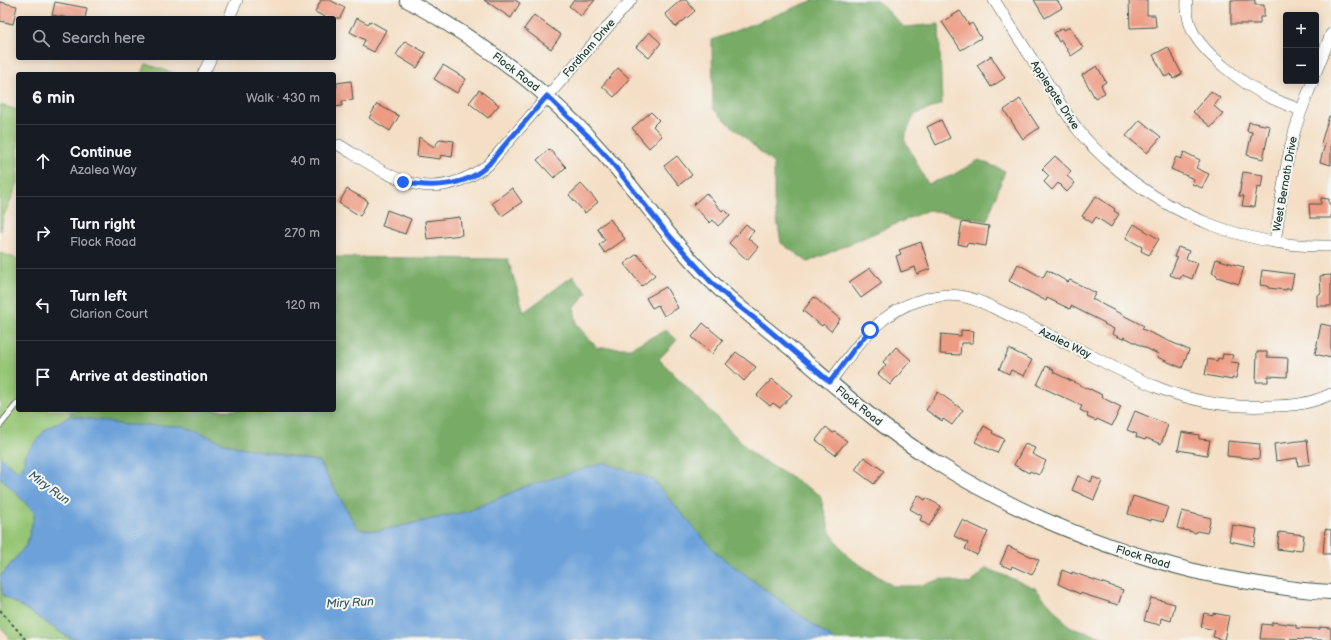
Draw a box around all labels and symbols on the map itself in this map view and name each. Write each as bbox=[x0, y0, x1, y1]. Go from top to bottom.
street label: Fordham Drive bbox=[560, 16, 618, 80]
street label: Flock Road bbox=[490, 50, 542, 94]
street label: Applegate Drive bbox=[1028, 58, 1082, 132]
street label: West Bernath Drive bbox=[1270, 135, 1300, 233]
route end bbox=[394, 173, 412, 191]
route start bbox=[861, 321, 879, 339]
street label: Azalea Way bbox=[1037, 325, 1093, 361]
street label: Flock Road bbox=[833, 383, 885, 429]
water label: Miry Run bbox=[25, 468, 73, 508]
street label: Flock Road bbox=[1114, 543, 1172, 571]
water label: Miry Run bbox=[326, 594, 374, 612]

